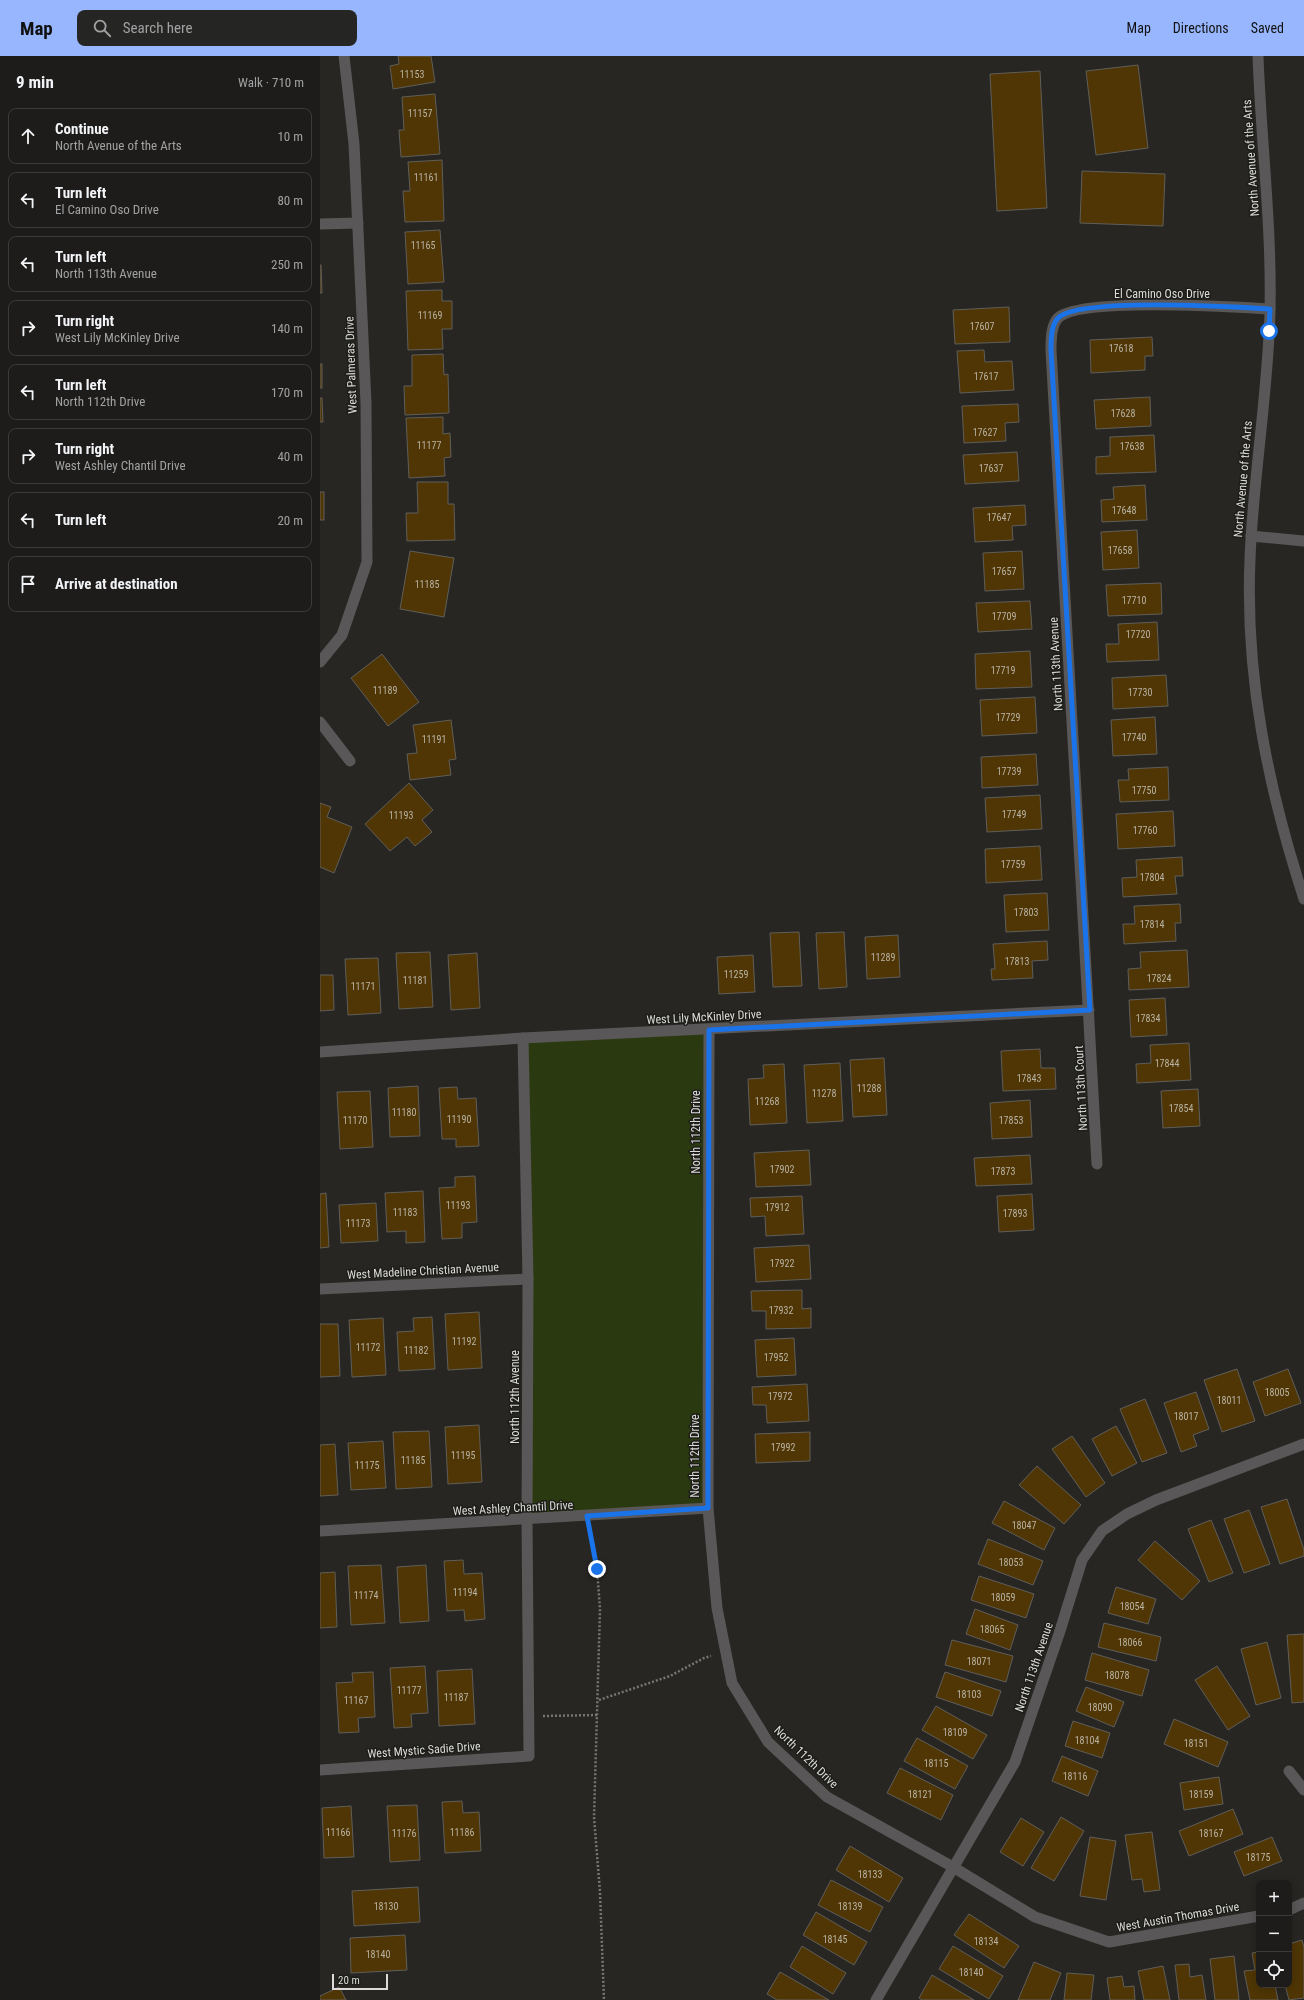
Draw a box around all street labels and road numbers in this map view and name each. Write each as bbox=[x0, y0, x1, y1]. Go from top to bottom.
street label: North Avenue of the Arts bbox=[1240, 99, 1262, 217]
street label: El Camino Oso Drive bbox=[1114, 287, 1210, 301]
street label: West Palmeras Drive bbox=[342, 316, 360, 414]
street label: North Avenue of the Arts bbox=[1231, 420, 1255, 538]
street label: North 113th Avenue bbox=[1047, 616, 1065, 711]
street label: West Lily McKinley Drive bbox=[646, 1007, 762, 1027]
street label: North 113th Court bbox=[1072, 1044, 1090, 1131]
street label: North 112th Drive bbox=[689, 1090, 703, 1174]
street label: West Madeline Christian Avenue bbox=[347, 1260, 500, 1282]
street label: North 112th Avenue bbox=[508, 1350, 522, 1444]
street label: North 112th Drive bbox=[688, 1414, 702, 1498]
street label: West Ashley Chantil Drive bbox=[452, 1498, 574, 1518]
street label: North 113th Avenue bbox=[1012, 1620, 1056, 1714]
street label: North 112th Drive bbox=[771, 1723, 841, 1791]
street label: West Mystic Sadie Drive bbox=[367, 1739, 481, 1761]
street label: West Austin Thomas Drive bbox=[1116, 1899, 1241, 1935]

